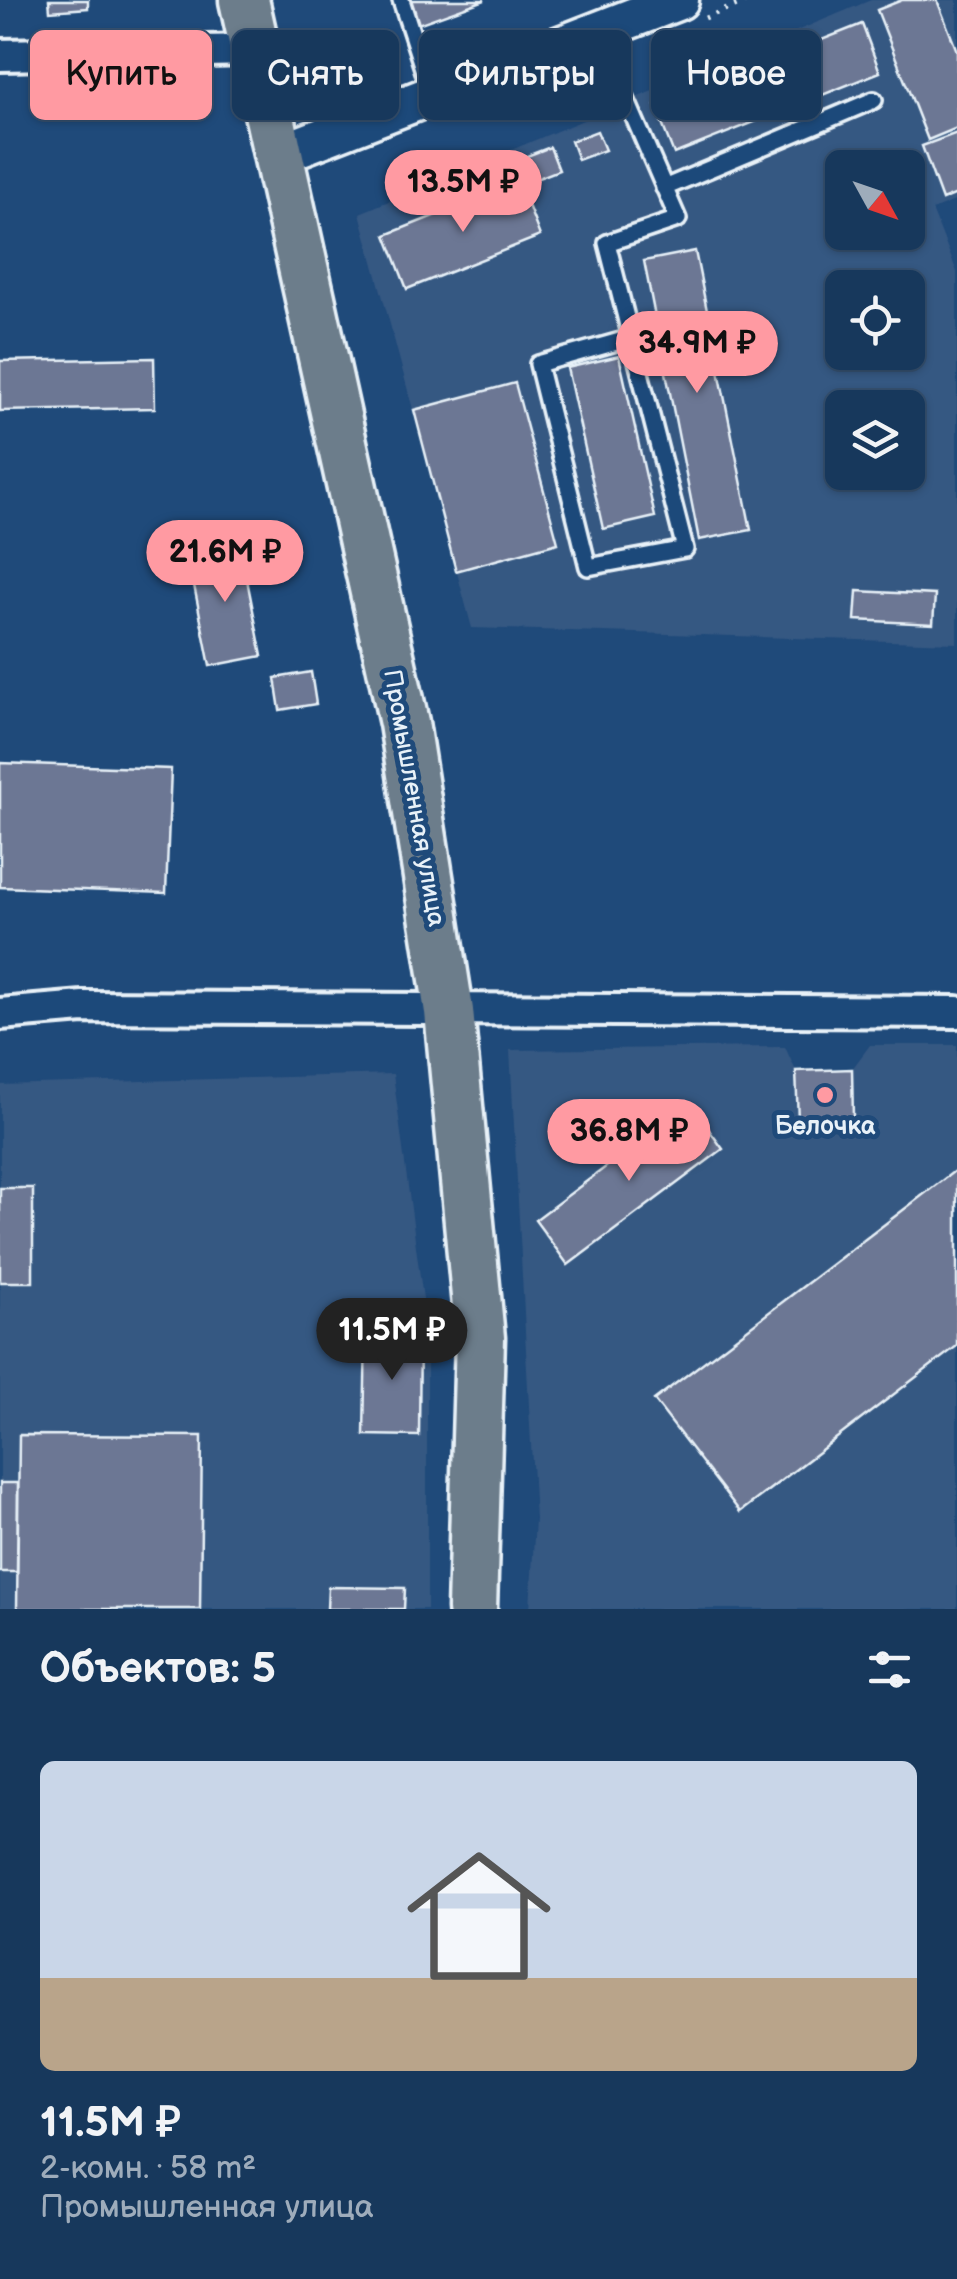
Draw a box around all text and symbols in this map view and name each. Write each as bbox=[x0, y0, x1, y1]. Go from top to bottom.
chip: Купить bbox=[30, 30, 212, 120]
chip: Снять bbox=[232, 30, 399, 120]
chip: Фильтры bbox=[419, 30, 631, 120]
chip: Новое bbox=[651, 30, 821, 120]
pin: 13.5M ₽ bbox=[371, 150, 555, 235]
north arrow bbox=[825, 150, 925, 250]
map controls bbox=[825, 150, 925, 490]
text: 13.5M ₽ bbox=[407, 163, 519, 202]
button: locate bbox=[825, 270, 925, 370]
pin: 34.9M ₽ bbox=[605, 311, 789, 396]
text: 34.9M ₽ bbox=[638, 324, 756, 363]
button: layers bbox=[825, 390, 925, 490]
pin: 21.6M ₽ bbox=[133, 520, 317, 605]
text: 21.6M ₽ bbox=[168, 533, 282, 572]
street label: Промышленная улица bbox=[376, 667, 452, 929]
marker: Белочка bbox=[814, 1084, 836, 1106]
pin: 36.8M ₽ bbox=[537, 1099, 721, 1184]
place label: Белочка bbox=[775, 1111, 876, 1142]
text: 36.8M ₽ bbox=[569, 1112, 689, 1151]
pin: 11.5M ₽ bbox=[300, 1298, 484, 1383]
text: 11.5M ₽ bbox=[338, 1311, 446, 1350]
icon: filters bbox=[862, 1642, 917, 1697]
text: Объектов: 5 bbox=[40, 1644, 276, 1695]
icon: home bbox=[389, 1826, 569, 2006]
text: 11.5M ₽ bbox=[40, 2098, 181, 2149]
text: 2-комн. · 58 m² bbox=[40, 2149, 256, 2188]
text: Промышленная улица bbox=[40, 2188, 374, 2227]

